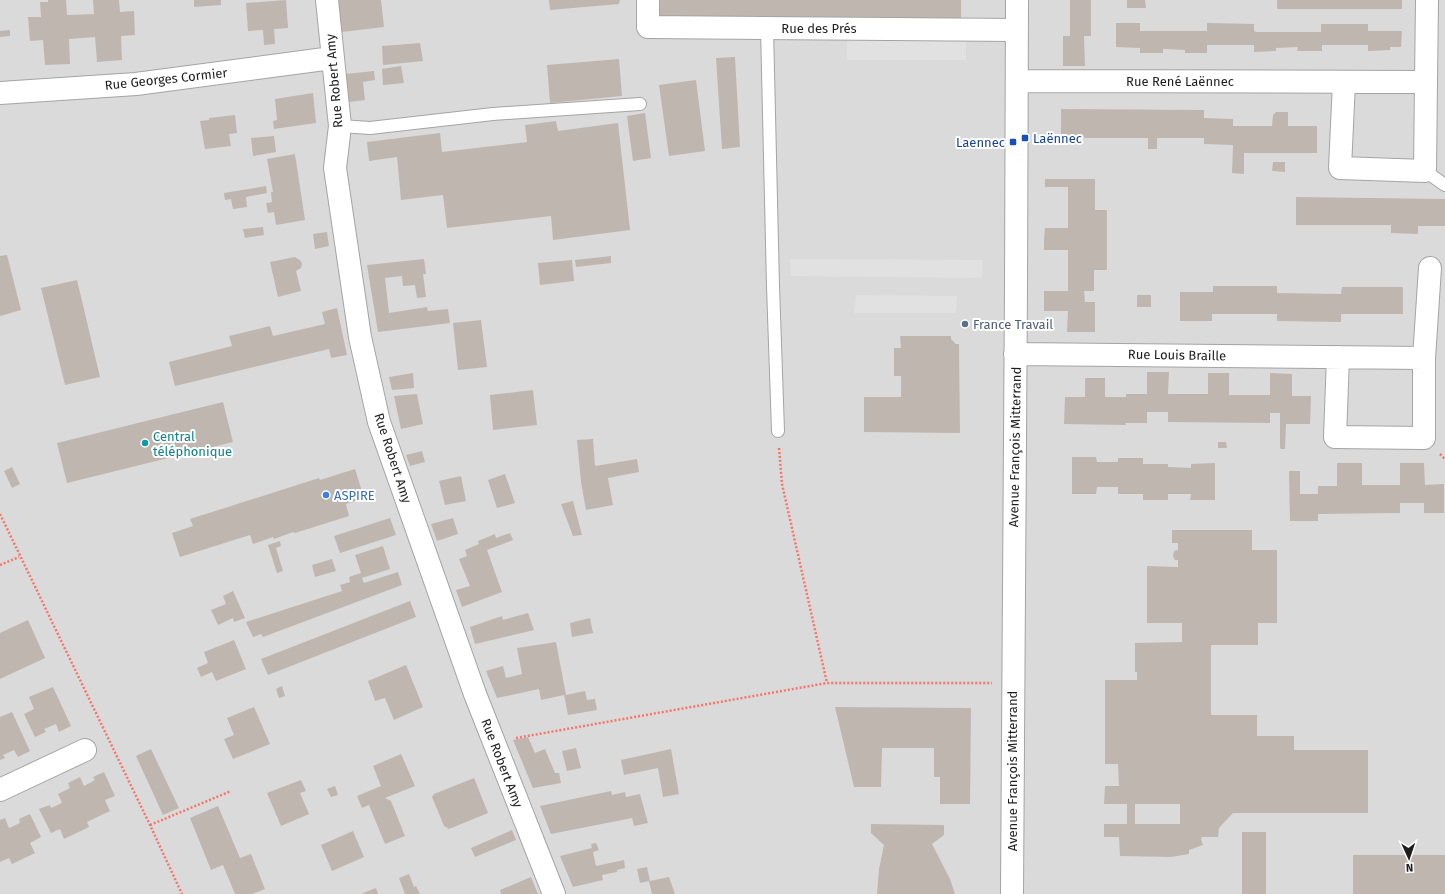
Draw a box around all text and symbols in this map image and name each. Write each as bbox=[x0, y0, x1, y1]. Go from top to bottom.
street label: Rue des Prés bbox=[781, 21, 857, 36]
street label: Rue Robert Amy bbox=[322, 33, 346, 129]
street label: Rue Georges Cormier bbox=[104, 65, 228, 93]
street label: Rue René Laënnec bbox=[1126, 74, 1234, 89]
place label: Laënnec bbox=[1033, 131, 1082, 146]
marker: Laënnec bbox=[1020, 133, 1030, 143]
place label: Laennec bbox=[956, 135, 1005, 150]
marker: Laennec bbox=[1008, 137, 1018, 147]
place label: France Travail bbox=[973, 317, 1053, 332]
marker: France Travail bbox=[960, 319, 970, 329]
street label: Rue Louis Braille bbox=[1128, 347, 1226, 363]
street label: Avenue François Mitterrand bbox=[1006, 367, 1024, 527]
street label: Rue Robert Amy bbox=[371, 411, 415, 506]
place label: Central téléphonique bbox=[153, 429, 232, 459]
marker: Central téléphonique bbox=[140, 438, 150, 448]
place label: ASPIRE bbox=[334, 488, 375, 503]
marker: ASPIRE bbox=[321, 490, 331, 500]
street label: Avenue François Mitterrand bbox=[1005, 691, 1020, 851]
street label: Rue Robert Amy bbox=[478, 716, 526, 810]
north arrow bbox=[1389, 838, 1429, 878]
text: N bbox=[1406, 861, 1413, 874]

